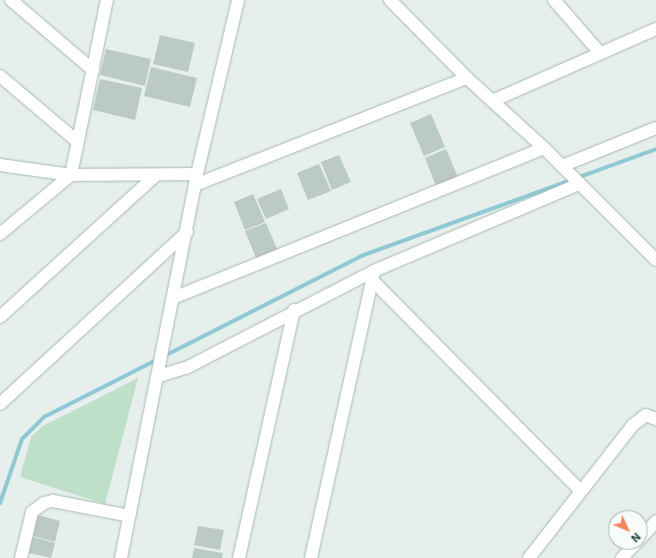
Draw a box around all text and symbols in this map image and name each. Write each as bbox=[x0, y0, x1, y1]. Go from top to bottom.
north arrow bbox=[608, 510, 648, 550]
text: N bbox=[629, 531, 644, 545]

